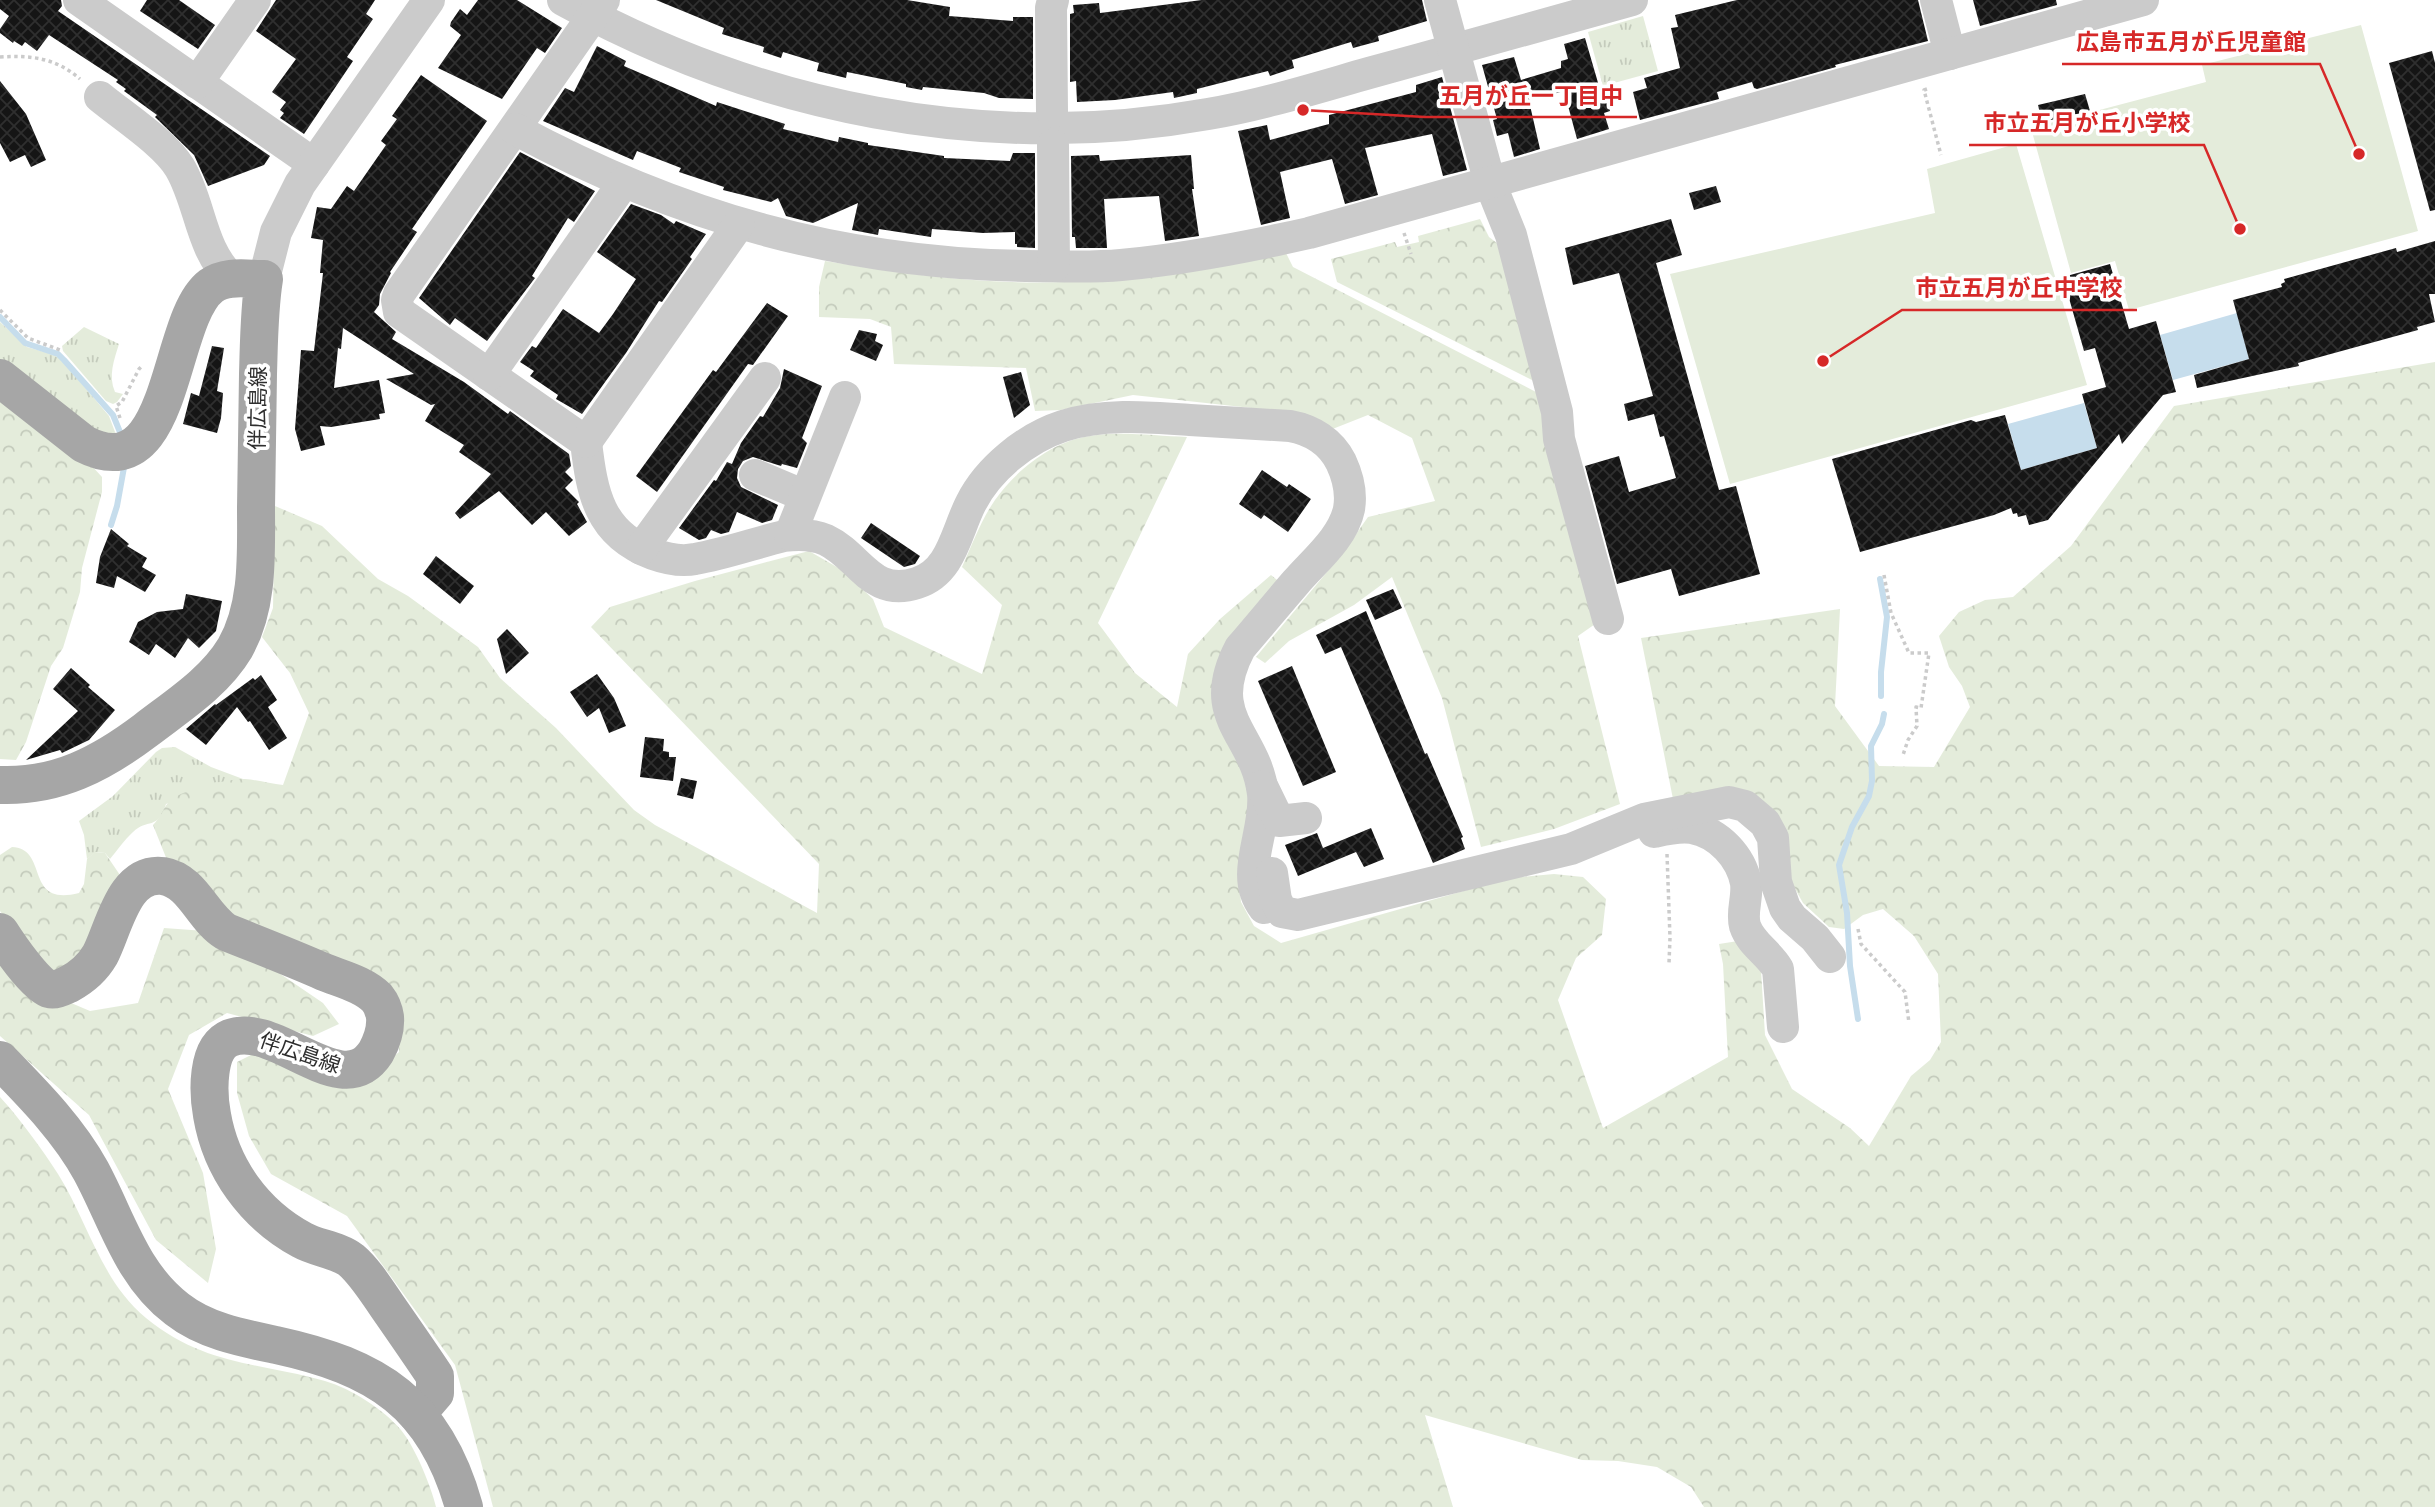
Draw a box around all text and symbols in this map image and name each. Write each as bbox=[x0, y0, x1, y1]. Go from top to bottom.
callout: 広島市五月が丘児童館 bbox=[2062, 20, 2320, 64]
text: 広島市五月が丘児童館 bbox=[2076, 28, 2306, 56]
callout: 五月が丘一丁目中 bbox=[1425, 73, 1637, 117]
text: 五月が丘一丁目中 bbox=[1439, 82, 1623, 110]
callout: 市立五月が丘小学校 bbox=[1969, 101, 2204, 145]
text: 市立五月が丘小学校 bbox=[1984, 109, 2191, 137]
callout: 市立五月が丘中学校 bbox=[1902, 266, 2137, 310]
text: 市立五月が丘中学校 bbox=[1916, 274, 2123, 302]
street label: 伴広島線 bbox=[244, 366, 272, 450]
street label: 伴広島線 bbox=[256, 1027, 344, 1079]

